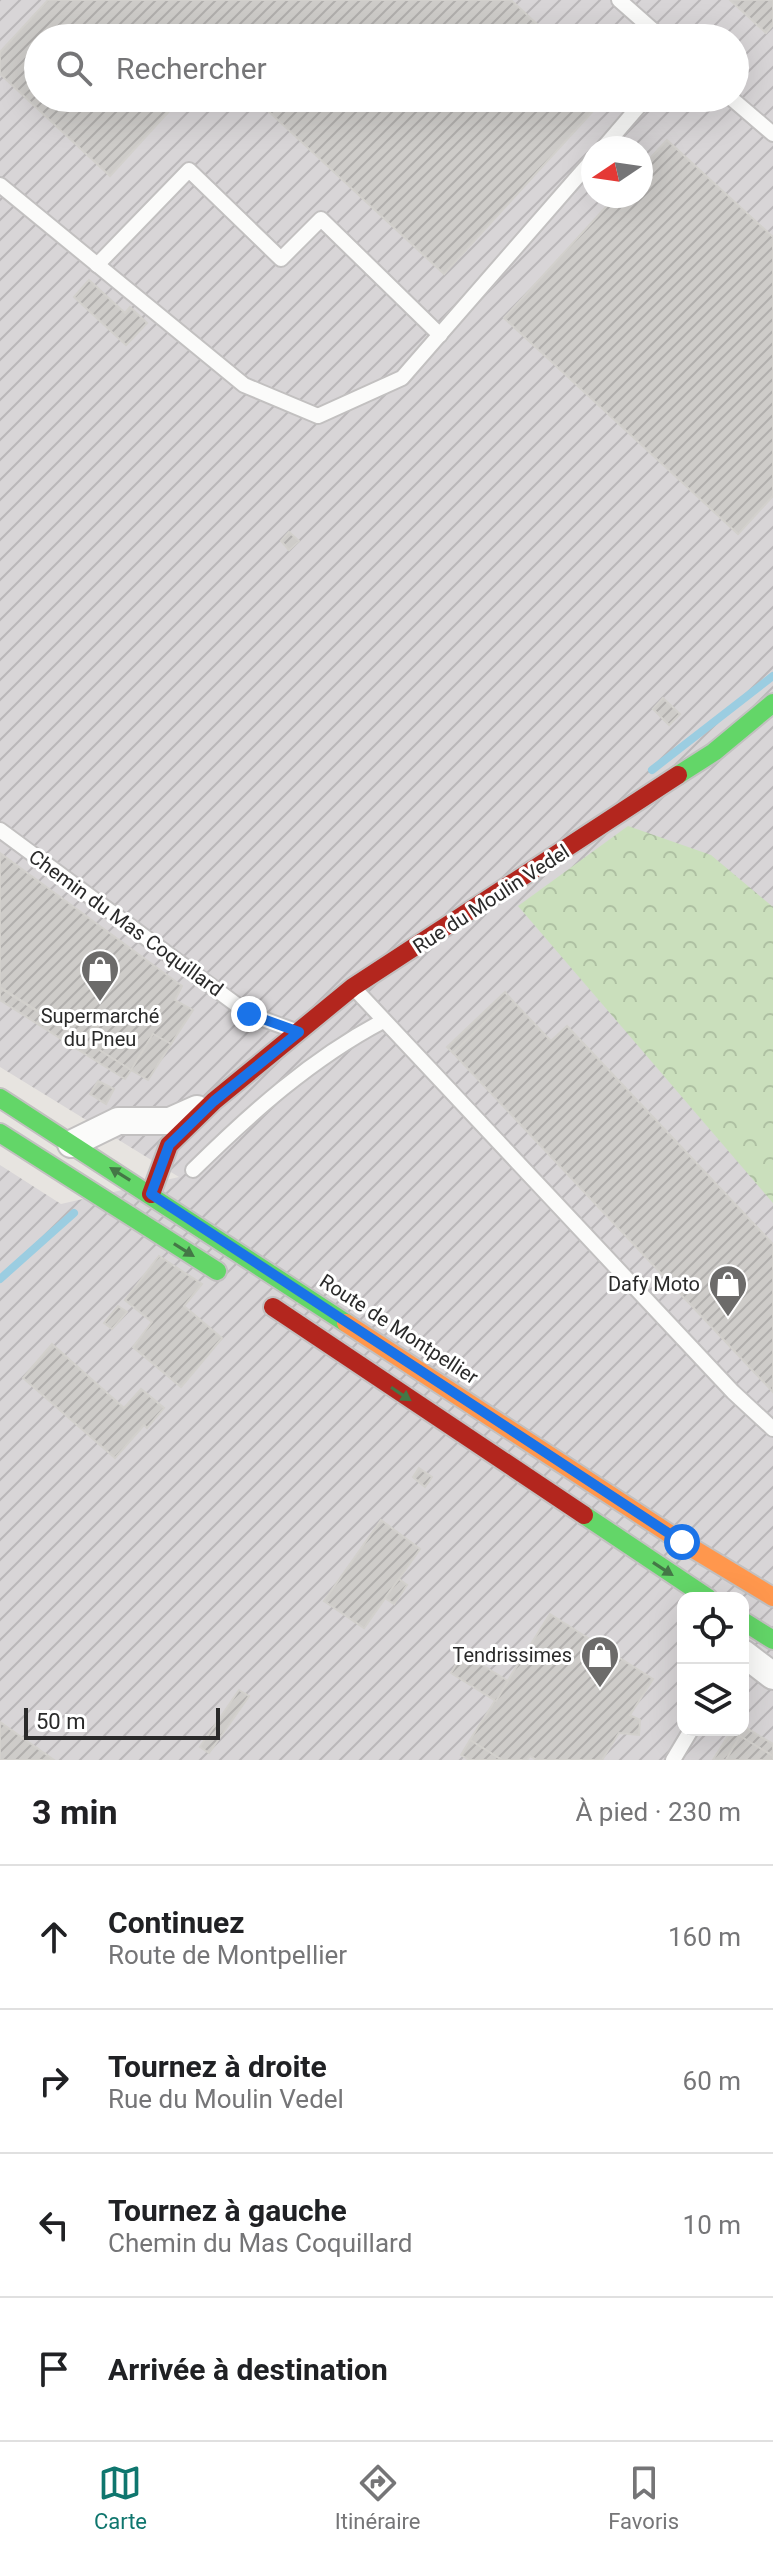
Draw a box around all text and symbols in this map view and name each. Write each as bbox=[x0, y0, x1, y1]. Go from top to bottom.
search box bbox=[24, 24, 749, 112]
icon: search bbox=[52, 46, 96, 90]
text: Rechercher bbox=[116, 51, 267, 86]
north arrow bbox=[581, 136, 653, 208]
street label: Rue du Moulin Vedel bbox=[408, 840, 574, 958]
street label: Chemin du Mas Coquillard bbox=[24, 844, 228, 1002]
shop icon: Supermarché du Pneu bbox=[79, 948, 121, 1003]
route end bbox=[231, 996, 267, 1032]
place label: Supermarché du Pneu bbox=[41, 1004, 159, 1051]
one-way arrow bbox=[109, 1168, 131, 1182]
one-way arrow bbox=[173, 1243, 195, 1257]
shop icon: Dafy Moto bbox=[707, 1263, 749, 1318]
street label: Route de Montpellier bbox=[315, 1269, 483, 1389]
place label: Dafy Moto bbox=[608, 1272, 700, 1296]
one-way arrow bbox=[390, 1386, 411, 1401]
route start bbox=[664, 1524, 700, 1560]
one-way arrow bbox=[652, 1561, 674, 1575]
map controls bbox=[677, 1592, 749, 1736]
button: locate bbox=[677, 1592, 749, 1664]
shop icon: Tendrissimes bbox=[579, 1634, 621, 1689]
place label: Tendrissimes bbox=[452, 1643, 572, 1667]
button: layers bbox=[677, 1664, 749, 1736]
scale bar bbox=[24, 1704, 220, 1740]
text: 50 m bbox=[36, 1709, 85, 1734]
text: 3 min bbox=[32, 1792, 117, 1832]
text: À pied · 230 m bbox=[575, 1797, 741, 1827]
text: Continuez bbox=[108, 1905, 245, 1940]
icon: ahead bbox=[32, 1915, 76, 1959]
text: 160 m bbox=[668, 1922, 741, 1952]
text: Route de Montpellier bbox=[108, 1940, 347, 1970]
text: Tournez à droite bbox=[108, 2049, 327, 2084]
icon: right bbox=[32, 2059, 76, 2103]
text: 60 m bbox=[683, 2066, 741, 2096]
text: Rue du Moulin Vedel bbox=[108, 2084, 344, 2114]
text: Tournez à gauche bbox=[108, 2193, 347, 2228]
icon: left bbox=[32, 2203, 76, 2247]
text: 10 m bbox=[683, 2210, 741, 2240]
text: Chemin du Mas Coquillard bbox=[108, 2228, 412, 2258]
icon: arrive bbox=[32, 2347, 76, 2391]
text: Arrivée à destination bbox=[108, 2352, 388, 2387]
tab: Carte bbox=[94, 2461, 147, 2534]
tab: Itinéraire bbox=[335, 2461, 420, 2534]
tab: Favoris bbox=[608, 2461, 679, 2534]

